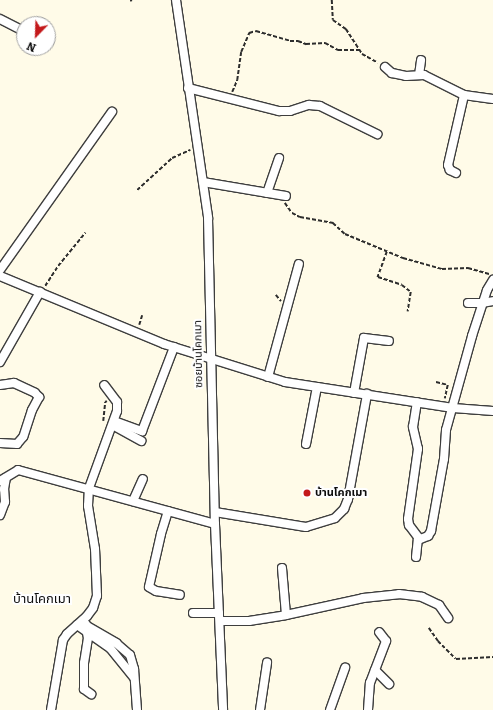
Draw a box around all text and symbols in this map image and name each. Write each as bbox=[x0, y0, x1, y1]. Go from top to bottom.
north arrow bbox=[16, 16, 56, 56]
text: N bbox=[25, 39, 38, 54]
street label: ซอยบ้านโคกเมา bbox=[192, 320, 206, 388]
place label: บ้านโคกเมา bbox=[315, 486, 367, 500]
marker: บ้านโคกเมา bbox=[302, 488, 312, 498]
district label: บ้านโคกเมา bbox=[13, 591, 71, 607]

